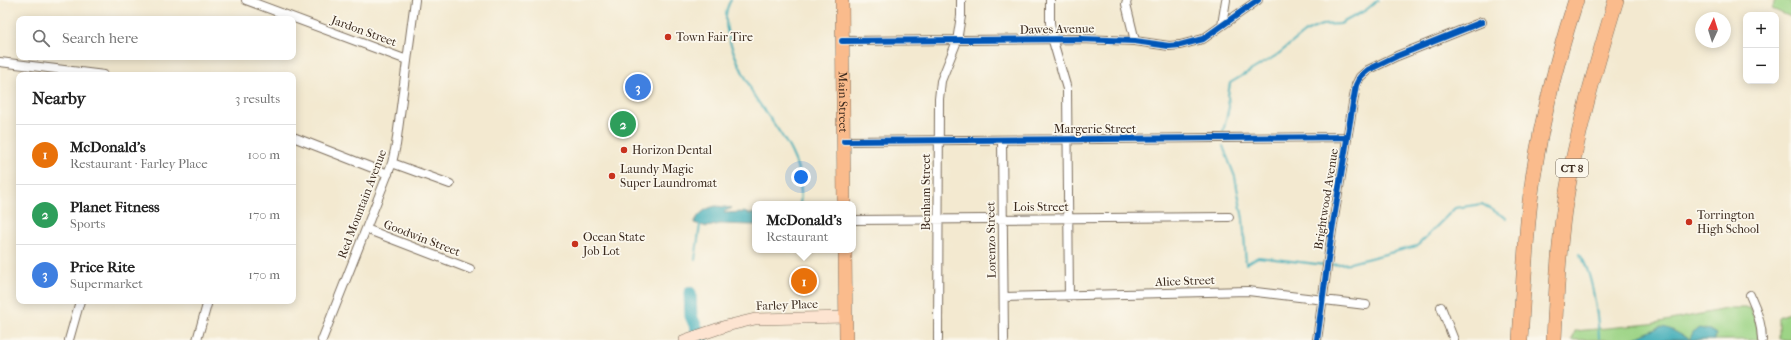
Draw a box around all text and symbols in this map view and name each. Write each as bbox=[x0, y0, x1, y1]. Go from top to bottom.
street label: Jardon Street bbox=[328, 12, 399, 50]
north arrow bbox=[1695, 12, 1731, 48]
map controls bbox=[1743, 12, 1779, 84]
button: + bbox=[1743, 12, 1779, 48]
search box bbox=[16, 16, 296, 60]
street label: Dawes Avenue bbox=[1019, 21, 1095, 37]
icon: search bbox=[30, 27, 52, 49]
text: Search here bbox=[62, 29, 138, 47]
place label: Town Fair Tire bbox=[676, 30, 753, 44]
marker: Town Fair Tire bbox=[663, 32, 673, 42]
button: − bbox=[1743, 48, 1779, 84]
street label: Main Street bbox=[836, 71, 850, 133]
pin: 3 bbox=[625, 72, 651, 102]
text: Nearby bbox=[32, 88, 86, 108]
text: 3 results bbox=[235, 91, 280, 106]
pin: 2 bbox=[610, 109, 636, 139]
street label: Margerie Street bbox=[1054, 122, 1137, 136]
text: McDonald's bbox=[70, 138, 146, 156]
place label: Horizon Dental bbox=[632, 143, 713, 157]
marker: Horizon Dental bbox=[619, 145, 629, 155]
text: 1 bbox=[43, 147, 47, 162]
text: 100 m bbox=[247, 147, 280, 162]
street label: Red Mountain Avenue bbox=[335, 147, 389, 261]
street label: Brightwood Avenue bbox=[1311, 147, 1341, 251]
street label: Benham Street bbox=[919, 153, 933, 231]
text: Restaurant · Farley Place bbox=[70, 156, 208, 171]
road number: CT 8 bbox=[1556, 159, 1588, 177]
place label: Laundy Magic Super Laundromat bbox=[620, 162, 718, 190]
your location bbox=[791, 167, 811, 187]
marker: Laundy Magic Super Laundromat bbox=[607, 171, 617, 181]
text: Planet Fitness bbox=[70, 198, 160, 216]
street label: Lois Street bbox=[1013, 200, 1069, 214]
popup bbox=[752, 201, 856, 253]
street label: Lorenzo Street bbox=[983, 201, 999, 279]
text: 2 bbox=[42, 207, 48, 222]
text: 170 m bbox=[248, 207, 280, 222]
place label: Torrington High School bbox=[1697, 208, 1760, 236]
text: McDonald's bbox=[766, 211, 842, 229]
text: Sports bbox=[70, 216, 105, 231]
street label: Goodwin Street bbox=[382, 217, 463, 259]
marker: Torrington High School bbox=[1684, 217, 1694, 227]
text: Restaurant bbox=[766, 229, 828, 244]
place label: Ocean State Job Lot bbox=[582, 230, 645, 258]
marker: Ocean State Job Lot bbox=[570, 239, 580, 249]
text: Price Rite bbox=[70, 258, 135, 276]
pin: 1 bbox=[791, 266, 817, 296]
text: 3 bbox=[42, 267, 48, 282]
text: 170 m bbox=[248, 267, 280, 282]
street label: Alice Street bbox=[1154, 273, 1216, 289]
text: Supermarket bbox=[70, 276, 143, 291]
street label: Farley Place bbox=[756, 297, 818, 313]

